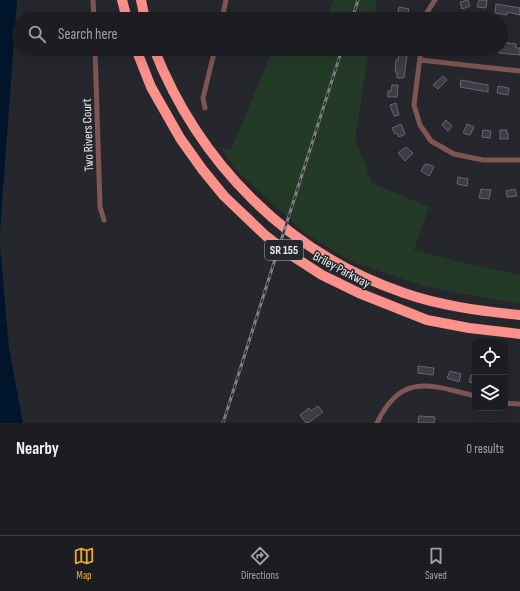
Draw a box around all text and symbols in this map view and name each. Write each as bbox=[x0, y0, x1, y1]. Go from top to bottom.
search box bbox=[12, 12, 508, 56]
icon: search bbox=[26, 23, 48, 45]
text: Search here bbox=[58, 25, 118, 44]
street label: Two Rivers Court bbox=[79, 98, 97, 172]
road number: SR 155 bbox=[265, 240, 303, 260]
street label: Briley Parkway bbox=[310, 248, 373, 292]
map controls bbox=[472, 339, 508, 411]
button: locate bbox=[472, 339, 508, 375]
button: layers bbox=[472, 375, 508, 411]
text: Nearby bbox=[16, 439, 59, 459]
text: 0 results bbox=[466, 441, 504, 457]
tab: Map bbox=[73, 545, 95, 582]
tab: Directions bbox=[241, 545, 279, 582]
tab: Saved bbox=[425, 545, 447, 582]

